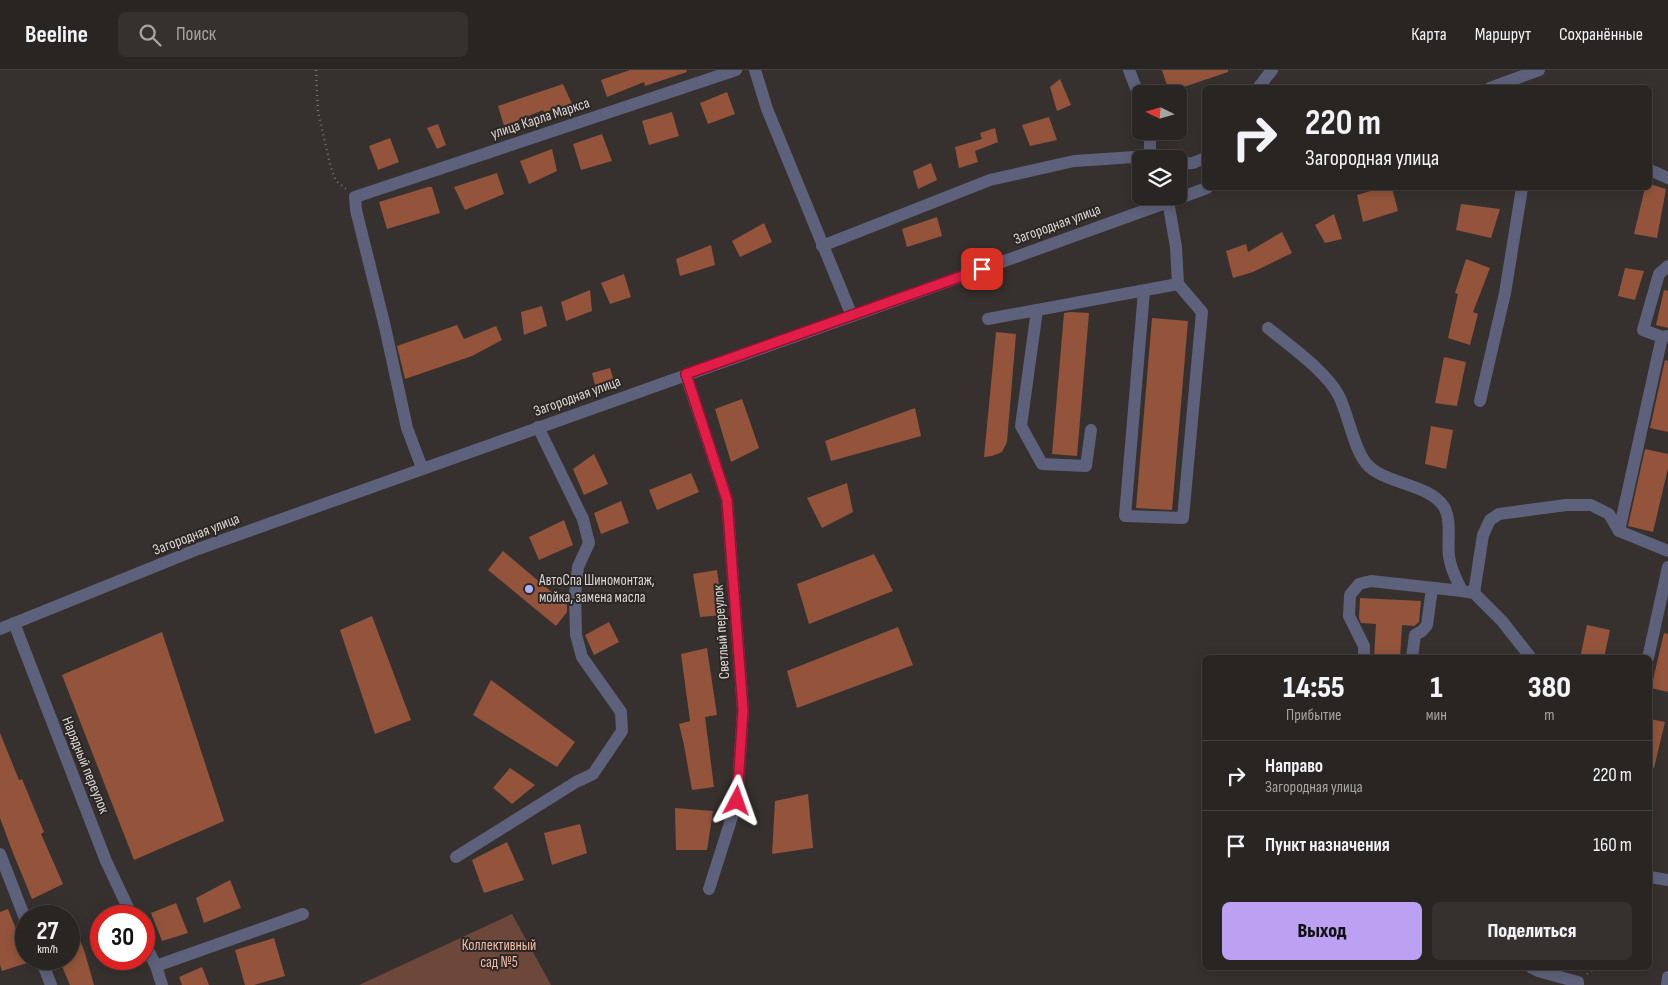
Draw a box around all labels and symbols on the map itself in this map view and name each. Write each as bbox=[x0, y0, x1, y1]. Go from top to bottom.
north arrow bbox=[1132, 85, 1188, 140]
street label: улица Карла Маркса bbox=[488, 93, 592, 143]
street label: Загородная улица bbox=[1011, 200, 1104, 249]
pin bbox=[961, 248, 1003, 290]
street label: Загородная улица bbox=[531, 372, 624, 421]
street label: Загородная улица bbox=[150, 509, 242, 560]
place label: АвтоСпа Шиномонтаж, мойка, замена масла bbox=[538, 571, 655, 607]
marker: АвтоСпа Шиномонтаж, мойка, замена масла bbox=[523, 583, 535, 595]
street label: Светлый переулок bbox=[709, 584, 734, 680]
street label: Нарядный переулок bbox=[57, 714, 114, 817]
position arrow bbox=[710, 774, 762, 826]
speed limit sign: 30 bbox=[90, 905, 155, 970]
park label: Коллективный сад №5 bbox=[462, 936, 536, 972]

